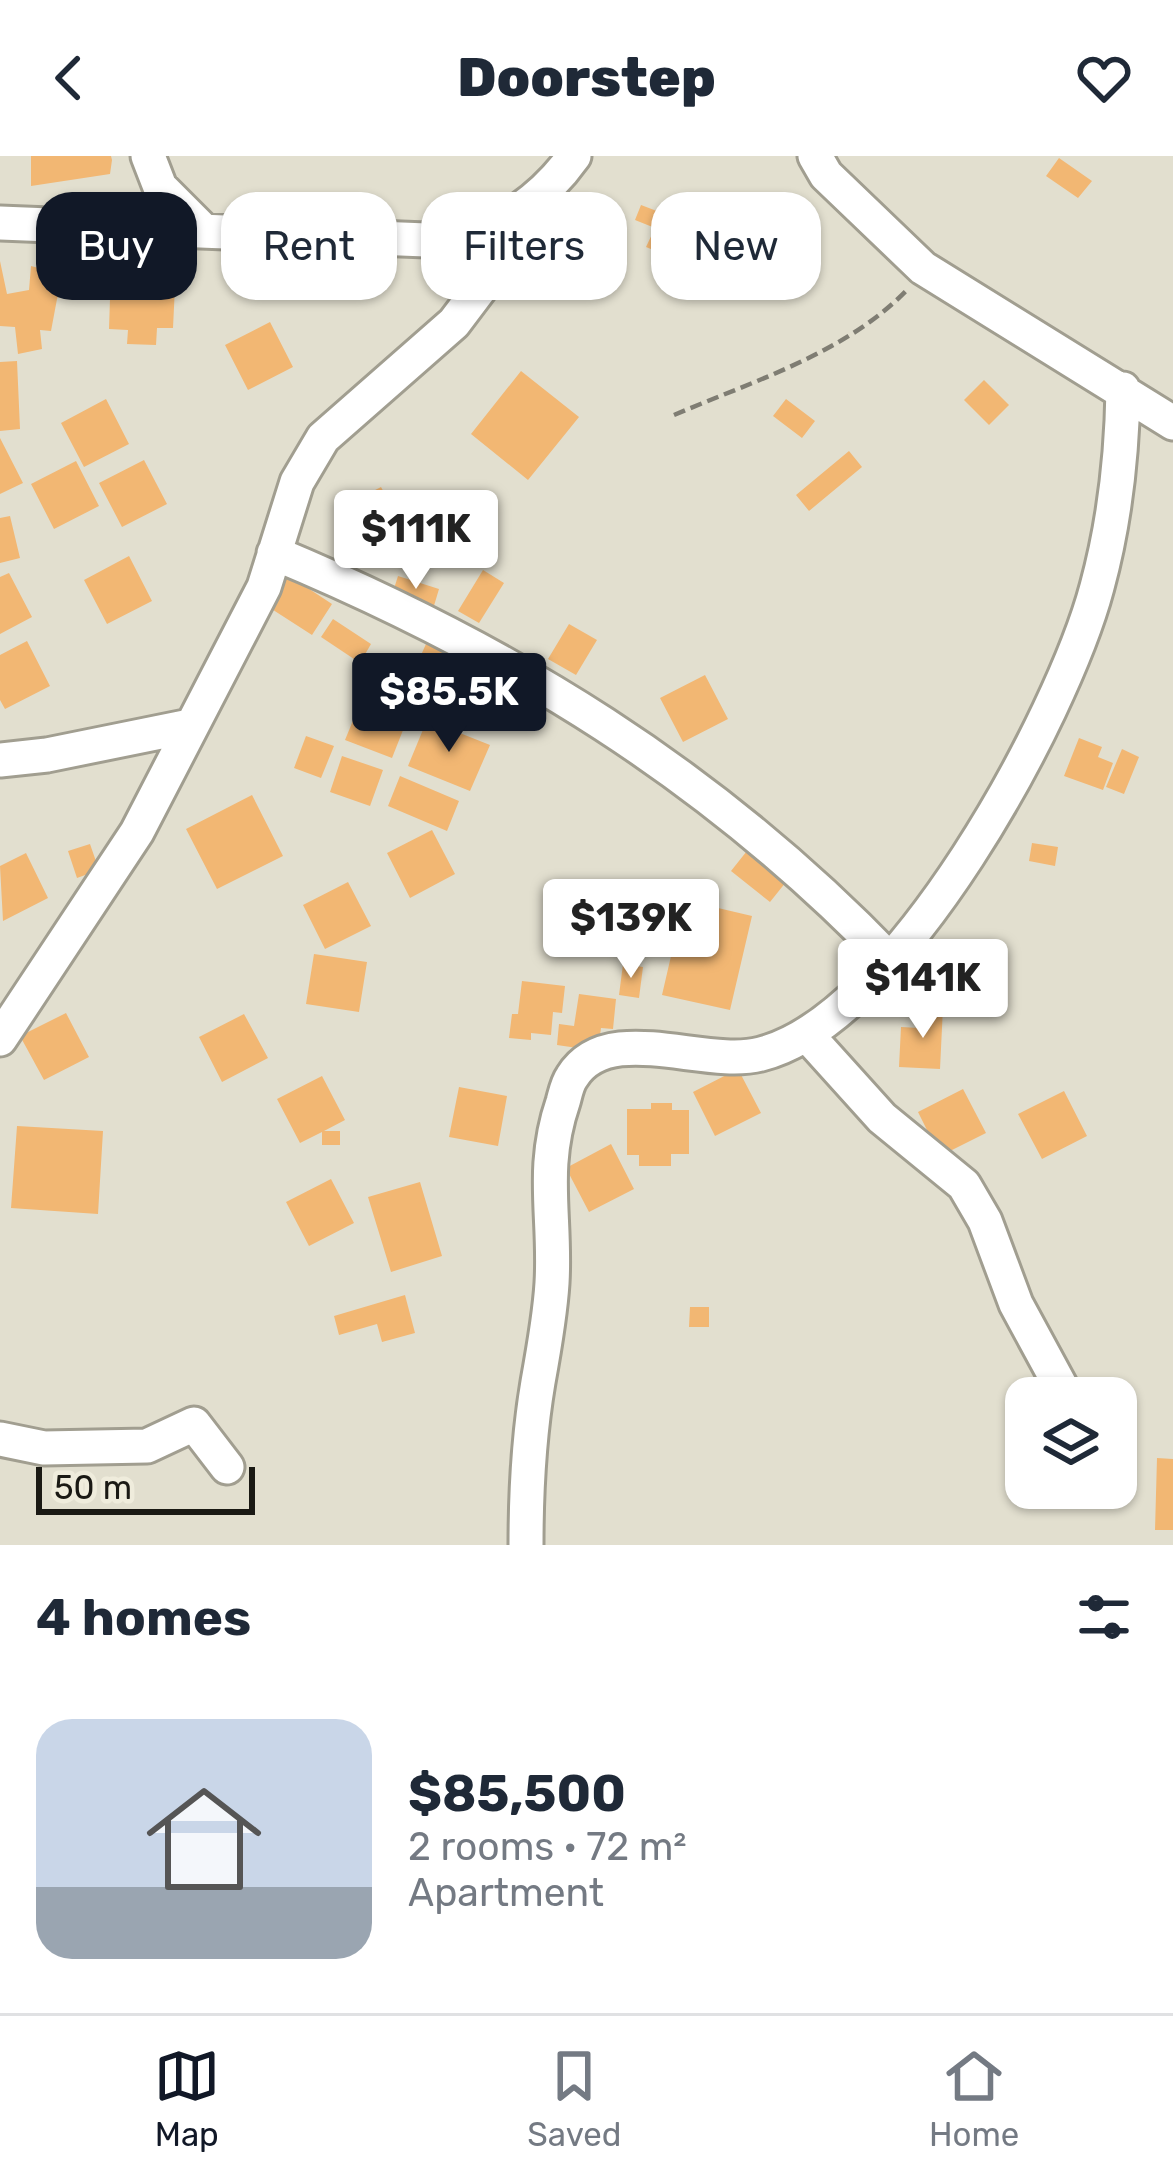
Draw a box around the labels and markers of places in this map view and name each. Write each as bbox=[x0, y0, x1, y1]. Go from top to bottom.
pin: $111K bbox=[332, 490, 500, 592]
pin: $85.5K bbox=[351, 653, 547, 755]
pin: $139K bbox=[547, 879, 715, 981]
pin: $141K bbox=[839, 939, 1007, 1041]

